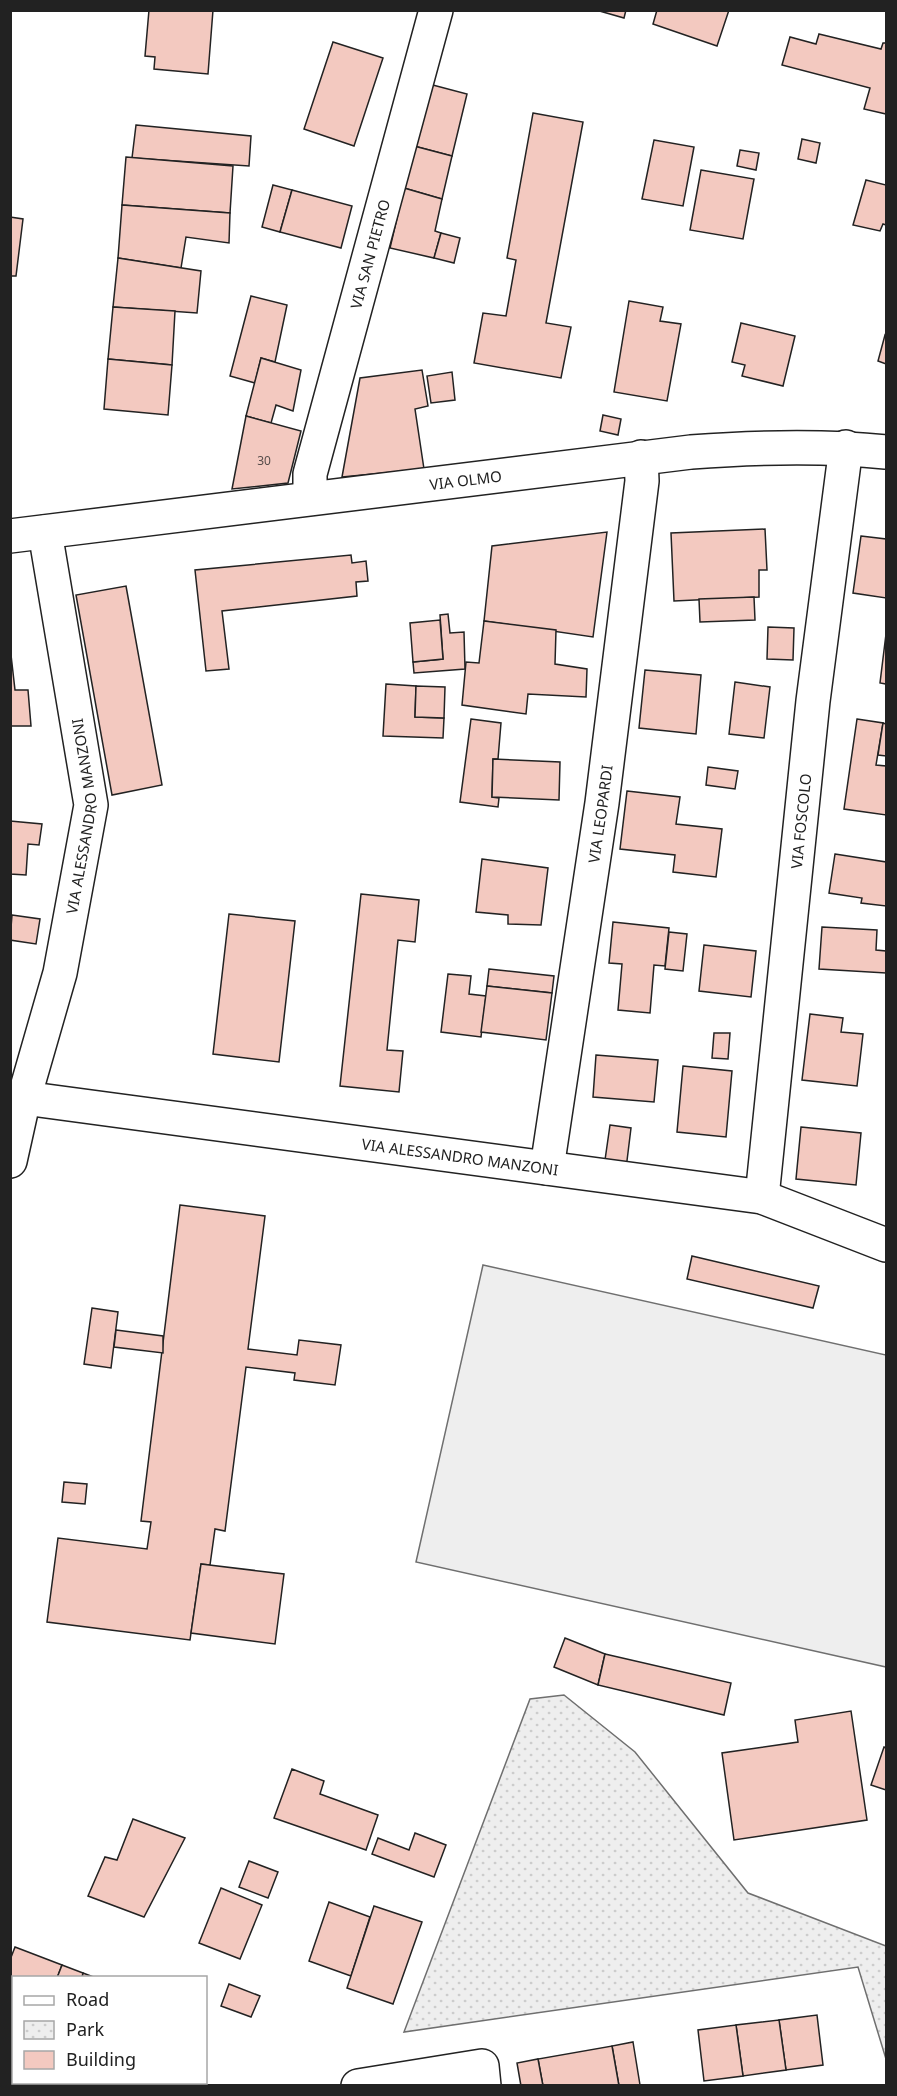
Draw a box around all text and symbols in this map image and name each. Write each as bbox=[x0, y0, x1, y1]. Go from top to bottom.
street label: VIA SAN PIETRO bbox=[345, 197, 394, 311]
house number: 30 bbox=[257, 452, 271, 469]
street label: VIA OLMO bbox=[428, 465, 503, 494]
street label: VIA ALESSANDRO MANZONI bbox=[61, 717, 101, 915]
street label: VIA LEOPARDI bbox=[583, 764, 617, 864]
street label: VIA FOSCOLO bbox=[786, 772, 815, 870]
street label: VIA ALESSANDRO MANZONI bbox=[361, 1133, 560, 1180]
legend bbox=[12, 1976, 207, 2084]
text: Road bbox=[66, 1987, 109, 2011]
text: Park bbox=[66, 2017, 104, 2041]
text: Building bbox=[66, 2047, 136, 2071]

